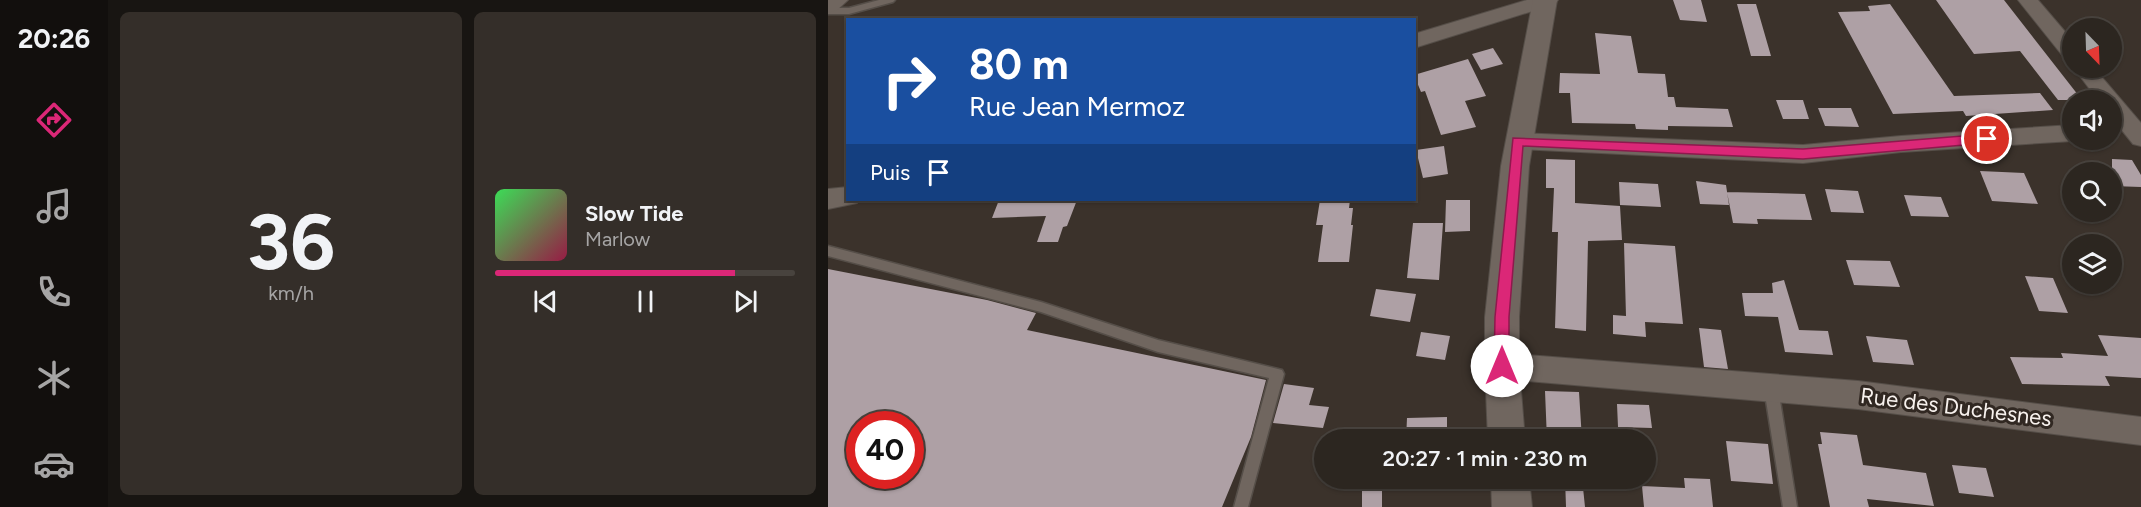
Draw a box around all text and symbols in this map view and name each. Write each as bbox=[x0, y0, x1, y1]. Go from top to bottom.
north arrow bbox=[2062, 18, 2122, 78]
map controls bbox=[2062, 18, 2122, 294]
text: 20:26 bbox=[18, 22, 90, 55]
text: 80 m bbox=[969, 39, 1069, 90]
icon: right bbox=[870, 42, 948, 120]
text: Rue Jean Mermoz bbox=[969, 90, 1185, 123]
button: sound bbox=[2062, 90, 2122, 150]
icon: directions bbox=[33, 99, 75, 141]
pin bbox=[1961, 113, 2012, 164]
icon: arrive bbox=[1970, 122, 2003, 155]
icon: arrive bbox=[922, 156, 955, 189]
text: Puis bbox=[870, 159, 910, 186]
button: search bbox=[2062, 162, 2122, 222]
icon: music bbox=[33, 185, 75, 227]
text: 36 bbox=[247, 195, 335, 289]
text: Slow Tide bbox=[585, 200, 684, 227]
text: Marlow bbox=[585, 227, 650, 251]
button: layers bbox=[2062, 234, 2122, 294]
icon: phone bbox=[33, 271, 75, 313]
text: km/h bbox=[268, 281, 314, 305]
icon: previous bbox=[529, 285, 562, 318]
icon: pause bbox=[629, 285, 662, 318]
icon: next bbox=[729, 285, 762, 318]
position arrow bbox=[1470, 334, 1534, 398]
icon: climate bbox=[33, 357, 75, 399]
street label: Rue des Duchesnes bbox=[1859, 382, 2053, 432]
speed limit sign: 40 bbox=[846, 411, 924, 489]
icon: car bbox=[33, 443, 75, 485]
text: 20:27 · 1 min · 230 m bbox=[1383, 445, 1587, 472]

